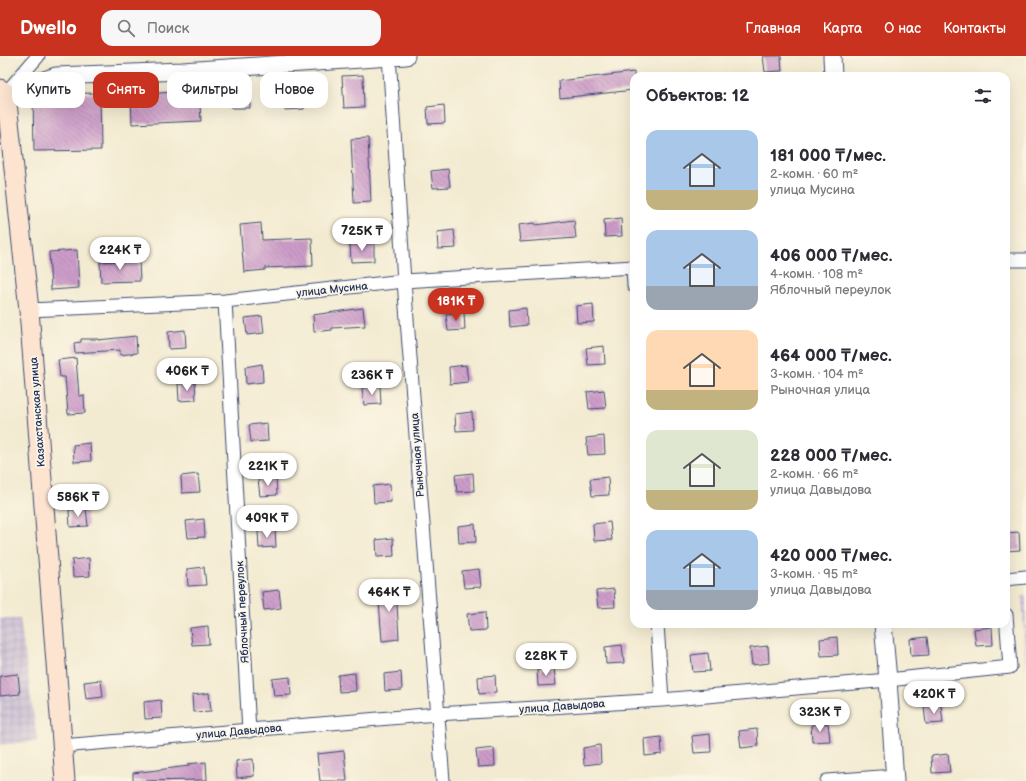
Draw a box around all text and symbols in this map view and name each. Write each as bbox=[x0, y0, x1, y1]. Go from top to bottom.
search box bbox=[101, 10, 381, 46]
text: Dwello bbox=[20, 17, 77, 40]
icon: search bbox=[115, 17, 137, 39]
text: Поиск bbox=[147, 19, 190, 38]
text: Главная bbox=[746, 20, 801, 37]
text: Карта bbox=[823, 20, 862, 37]
text: О нас bbox=[884, 20, 921, 37]
text: Контакты bbox=[943, 20, 1006, 37]
chip: Купить bbox=[12, 72, 85, 108]
chip: Снять bbox=[93, 72, 159, 108]
chip: Фильтры bbox=[167, 72, 252, 108]
chip: Новое bbox=[260, 72, 328, 108]
icon: filters bbox=[972, 85, 994, 107]
text: Объектов: 12 bbox=[646, 86, 749, 106]
icon: home bbox=[678, 146, 726, 194]
text: 181 000 ₸/мес. bbox=[770, 146, 886, 166]
text: 2-комн. · 60 m² bbox=[770, 166, 858, 182]
text: улица Мусина bbox=[770, 182, 855, 198]
pin: 725K ₸ bbox=[329, 218, 395, 252]
text: 725K ₸ bbox=[341, 223, 383, 239]
pin: 224K ₸ bbox=[87, 237, 153, 271]
text: 224K ₸ bbox=[99, 242, 141, 258]
icon: home bbox=[678, 246, 726, 294]
text: 406 000 ₸/мес. bbox=[770, 246, 892, 266]
text: 4-комн. · 108 m² bbox=[770, 266, 863, 282]
street label: улица Мусина bbox=[296, 279, 369, 300]
text: Яблочный переулок bbox=[770, 282, 891, 298]
pin: 181K ₸ bbox=[423, 288, 489, 322]
text: 181K ₸ bbox=[437, 293, 475, 309]
icon: home bbox=[678, 346, 726, 394]
text: 464 000 ₸/мес. bbox=[770, 346, 892, 366]
street label: Казахстанская улица bbox=[27, 356, 48, 467]
pin: 406K ₸ bbox=[154, 358, 220, 392]
pin: 236K ₸ bbox=[339, 362, 405, 396]
text: 406K ₸ bbox=[165, 363, 209, 379]
text: 3-комн. · 104 m² bbox=[770, 366, 864, 382]
text: 236K ₸ bbox=[351, 367, 393, 383]
text: Рыночная улица bbox=[770, 382, 870, 398]
street label: Рыночная улица bbox=[408, 412, 427, 498]
icon: home bbox=[678, 446, 726, 494]
text: 228 000 ₸/мес. bbox=[770, 446, 892, 466]
pin: 221K ₸ bbox=[235, 453, 301, 487]
text: 221K ₸ bbox=[248, 458, 288, 474]
text: 2-комн. · 66 m² bbox=[770, 466, 859, 482]
text: улица Давыдова bbox=[770, 482, 872, 498]
pin: 586K ₸ bbox=[45, 484, 111, 518]
text: 586K ₸ bbox=[57, 489, 99, 505]
pin: 409K ₸ bbox=[234, 505, 300, 539]
text: 409K ₸ bbox=[246, 510, 288, 526]
icon: home bbox=[678, 546, 726, 594]
text: 420 000 ₸/мес. bbox=[770, 546, 892, 566]
street label: Яблочный переулок bbox=[233, 560, 252, 664]
text: 3-комн. · 95 m² bbox=[770, 566, 858, 582]
pin: 464K ₸ bbox=[356, 579, 422, 613]
text: улица Давыдова bbox=[770, 582, 872, 598]
text: 464K ₸ bbox=[368, 584, 410, 600]
pin: 228K ₸ bbox=[513, 643, 579, 677]
text: 228K ₸ bbox=[525, 648, 567, 664]
pin: 420K ₸ bbox=[901, 681, 967, 715]
text: 420K ₸ bbox=[913, 686, 955, 702]
street label: улица Давыдова bbox=[519, 697, 606, 716]
pin: 323K ₸ bbox=[787, 699, 853, 733]
text: 323K ₸ bbox=[799, 704, 841, 720]
street label: улица Давыдова bbox=[196, 721, 283, 742]

